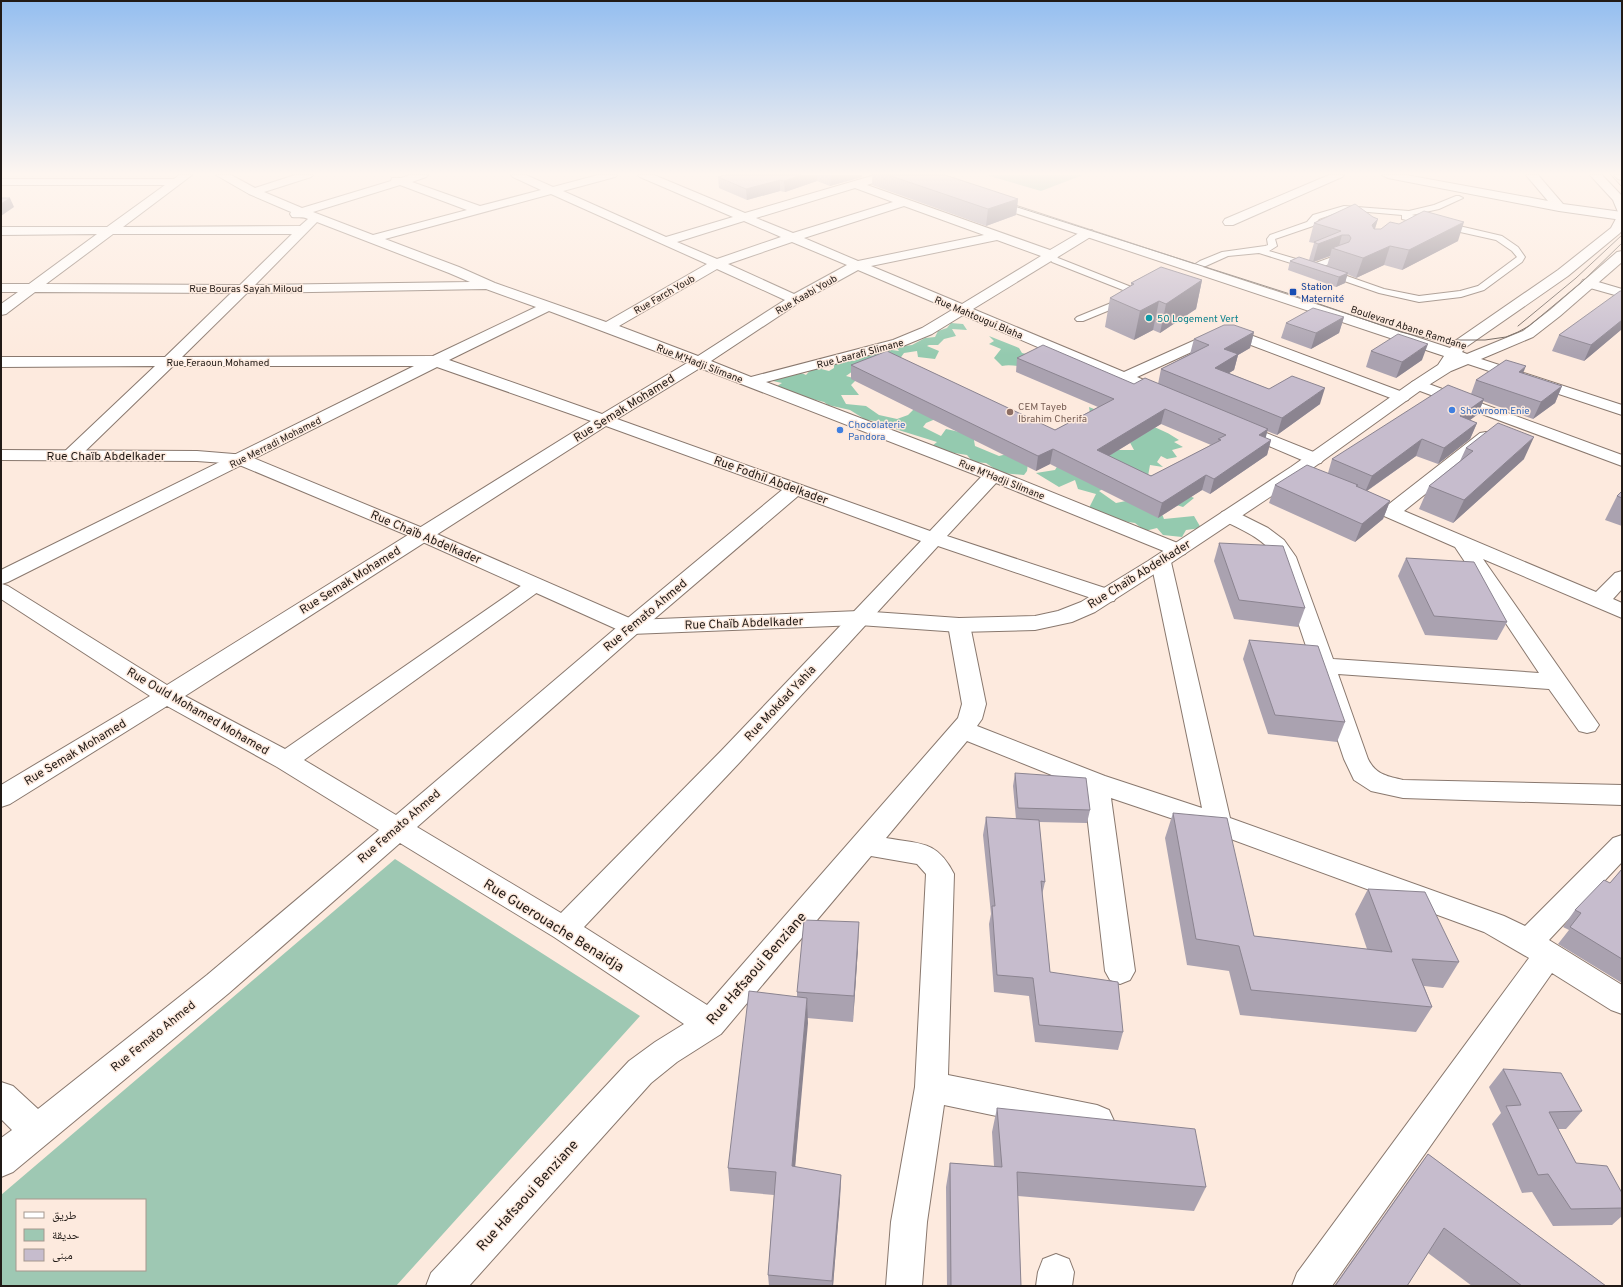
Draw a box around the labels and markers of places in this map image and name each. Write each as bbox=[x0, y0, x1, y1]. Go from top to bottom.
place label: Station Maternité bbox=[1301, 281, 1344, 306]
marker: Station Maternité bbox=[1288, 287, 1298, 297]
marker: 50 Logement Vert bbox=[1144, 313, 1154, 323]
place label: 50 Logement Vert bbox=[1157, 313, 1239, 326]
place label: CEM Tayeb Ibrahim Cherifa bbox=[1018, 401, 1087, 426]
marker: Showroom Enie bbox=[1447, 405, 1457, 415]
place label: Showroom Enie bbox=[1460, 405, 1530, 418]
marker: CEM Tayeb Ibrahim Cherifa bbox=[1005, 407, 1015, 417]
place label: Chocolaterie Pandora bbox=[848, 419, 905, 444]
marker: Chocolaterie Pandora bbox=[835, 425, 845, 435]

